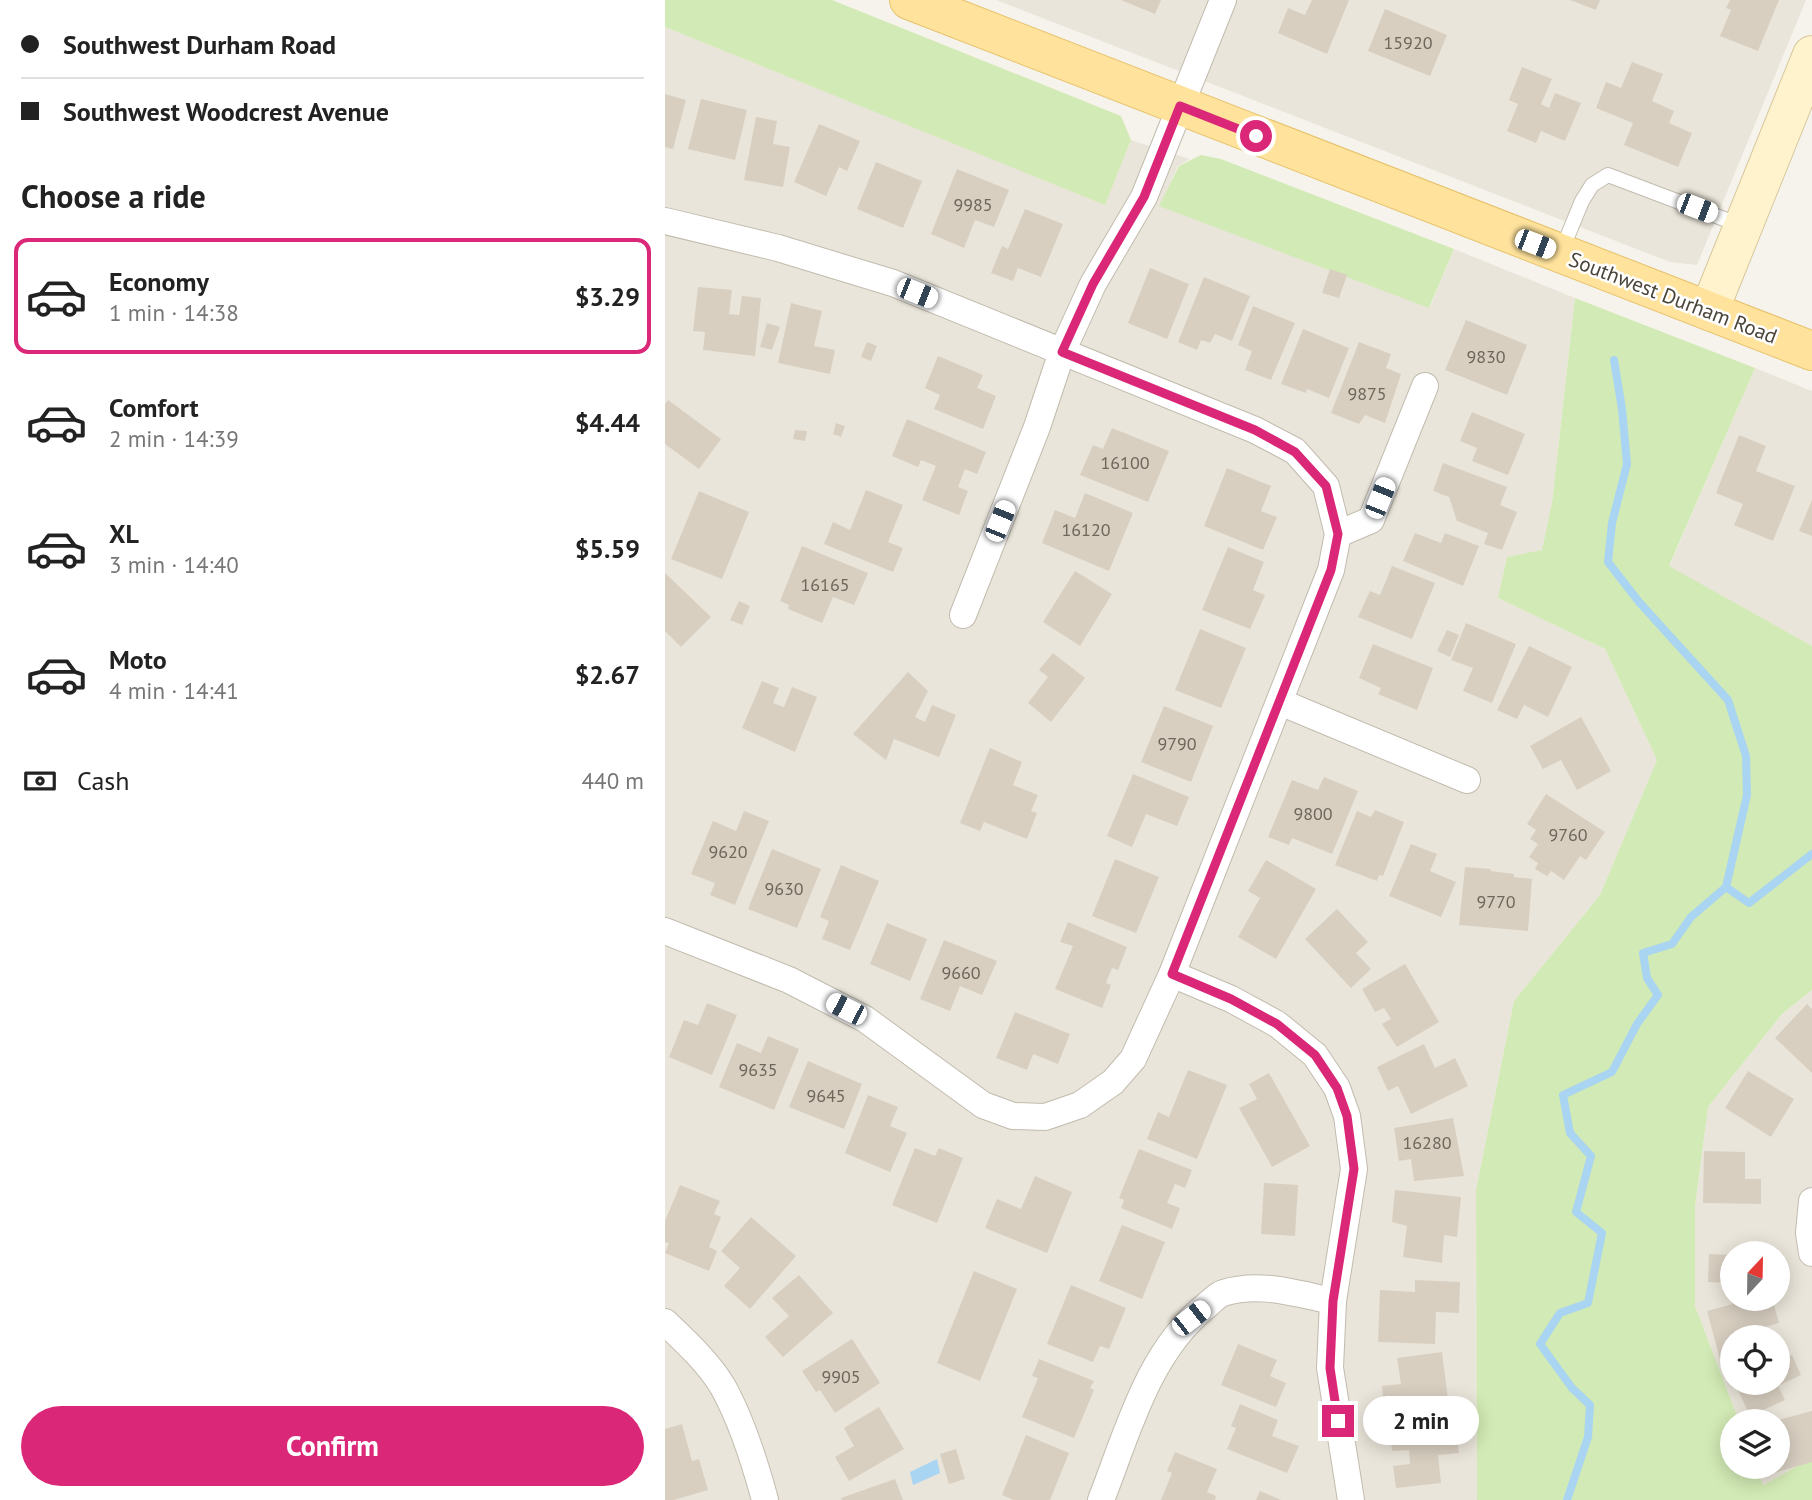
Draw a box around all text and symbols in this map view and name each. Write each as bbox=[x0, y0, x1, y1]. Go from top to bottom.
text: Southwest Durham Road bbox=[63, 28, 336, 61]
house number: 15920 bbox=[1383, 31, 1433, 54]
text: Southwest Woodcrest Avenue bbox=[63, 95, 389, 128]
route start bbox=[1240, 120, 1272, 152]
text: Choose a ride bbox=[21, 175, 206, 217]
car bbox=[1674, 191, 1721, 225]
house number: 9985 bbox=[953, 193, 993, 216]
car bbox=[1512, 227, 1559, 261]
street label: Southwest Durham Road bbox=[1565, 245, 1781, 350]
icon: car bbox=[25, 265, 88, 328]
text: Economy bbox=[109, 265, 209, 298]
car bbox=[894, 275, 941, 311]
text: $3.29 bbox=[575, 280, 640, 313]
text: 1 min · 14:38 bbox=[109, 298, 239, 327]
house number: 9830 bbox=[1466, 345, 1506, 368]
house number: 9875 bbox=[1347, 382, 1387, 405]
icon: car bbox=[25, 391, 88, 454]
text: Comfort bbox=[109, 391, 199, 424]
text: $4.44 bbox=[575, 406, 640, 439]
text: 2 min · 14:39 bbox=[109, 424, 239, 453]
house number: 16100 bbox=[1100, 451, 1150, 474]
car bbox=[1363, 475, 1398, 521]
car bbox=[983, 498, 1018, 544]
icon: car bbox=[25, 517, 88, 580]
text: XL bbox=[109, 517, 139, 550]
house number: 16120 bbox=[1061, 518, 1111, 541]
text: $5.59 bbox=[575, 532, 640, 565]
text: 3 min · 14:40 bbox=[109, 550, 239, 579]
house number: 16165 bbox=[800, 573, 850, 596]
icon: car bbox=[25, 643, 88, 706]
text: Moto bbox=[109, 643, 167, 676]
text: $2.67 bbox=[575, 658, 640, 691]
text: 4 min · 14:41 bbox=[109, 676, 239, 705]
house number: 9790 bbox=[1157, 732, 1197, 755]
icon: cash bbox=[21, 762, 59, 800]
text: Cash bbox=[77, 764, 129, 797]
text: 440 m bbox=[582, 766, 644, 795]
house number: 9800 bbox=[1293, 802, 1333, 825]
house number: 9760 bbox=[1548, 823, 1588, 846]
house number: 9620 bbox=[708, 840, 748, 863]
house number: 9630 bbox=[764, 877, 804, 900]
house number: 9770 bbox=[1476, 890, 1516, 913]
house number: 9660 bbox=[941, 961, 981, 984]
car bbox=[823, 990, 870, 1028]
house number: 9635 bbox=[738, 1058, 778, 1081]
house number: 9645 bbox=[806, 1084, 846, 1107]
house number: 16280 bbox=[1402, 1131, 1452, 1154]
north arrow bbox=[1720, 1241, 1790, 1311]
map controls bbox=[1720, 1241, 1790, 1479]
car bbox=[1168, 1297, 1215, 1339]
button: locate bbox=[1720, 1325, 1790, 1395]
house number: 9905 bbox=[821, 1365, 861, 1388]
callout: 2 min bbox=[1363, 1396, 1478, 1446]
route end bbox=[1322, 1405, 1354, 1437]
button: Confirm bbox=[21, 1406, 644, 1486]
text: 2 min bbox=[1393, 1406, 1449, 1435]
button: layers bbox=[1720, 1409, 1790, 1479]

